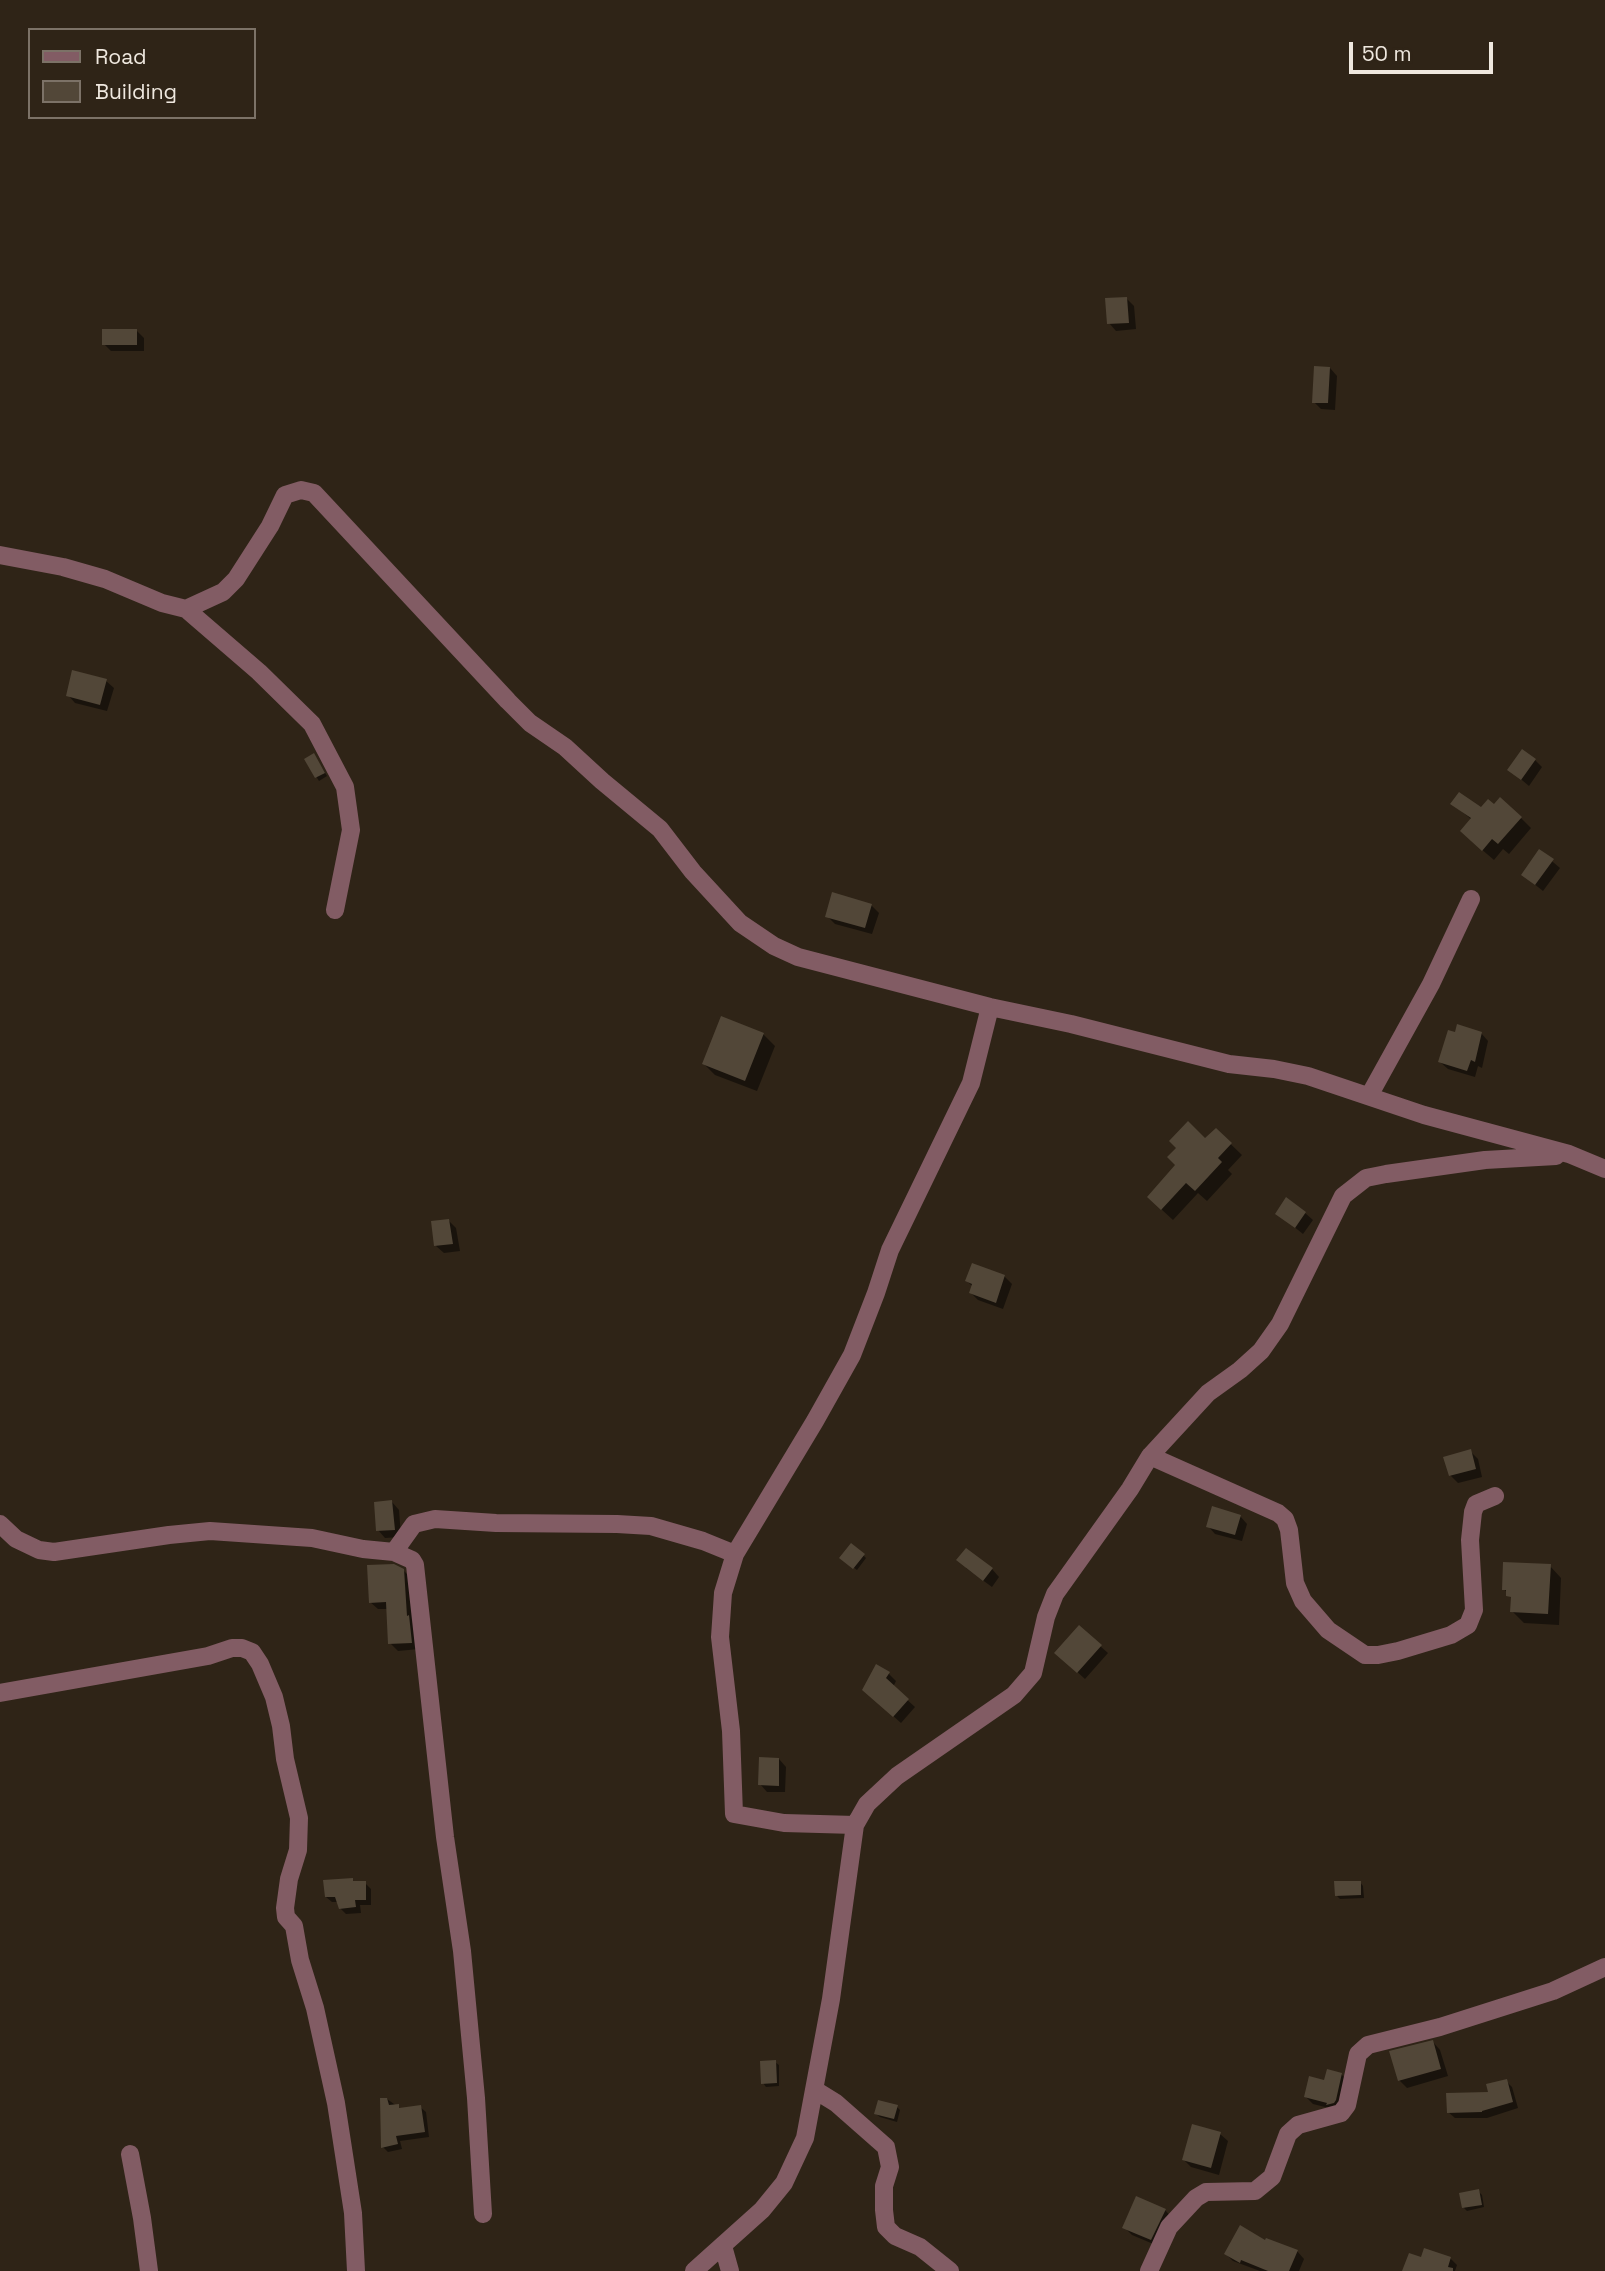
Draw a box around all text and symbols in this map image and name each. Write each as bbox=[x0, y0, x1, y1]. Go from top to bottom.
legend bbox=[28, 28, 256, 119]
scale bar bbox=[1353, 28, 1496, 72]
text: 50 m bbox=[1362, 40, 1412, 67]
text: Road bbox=[95, 43, 147, 70]
text: Building bbox=[95, 78, 177, 105]

